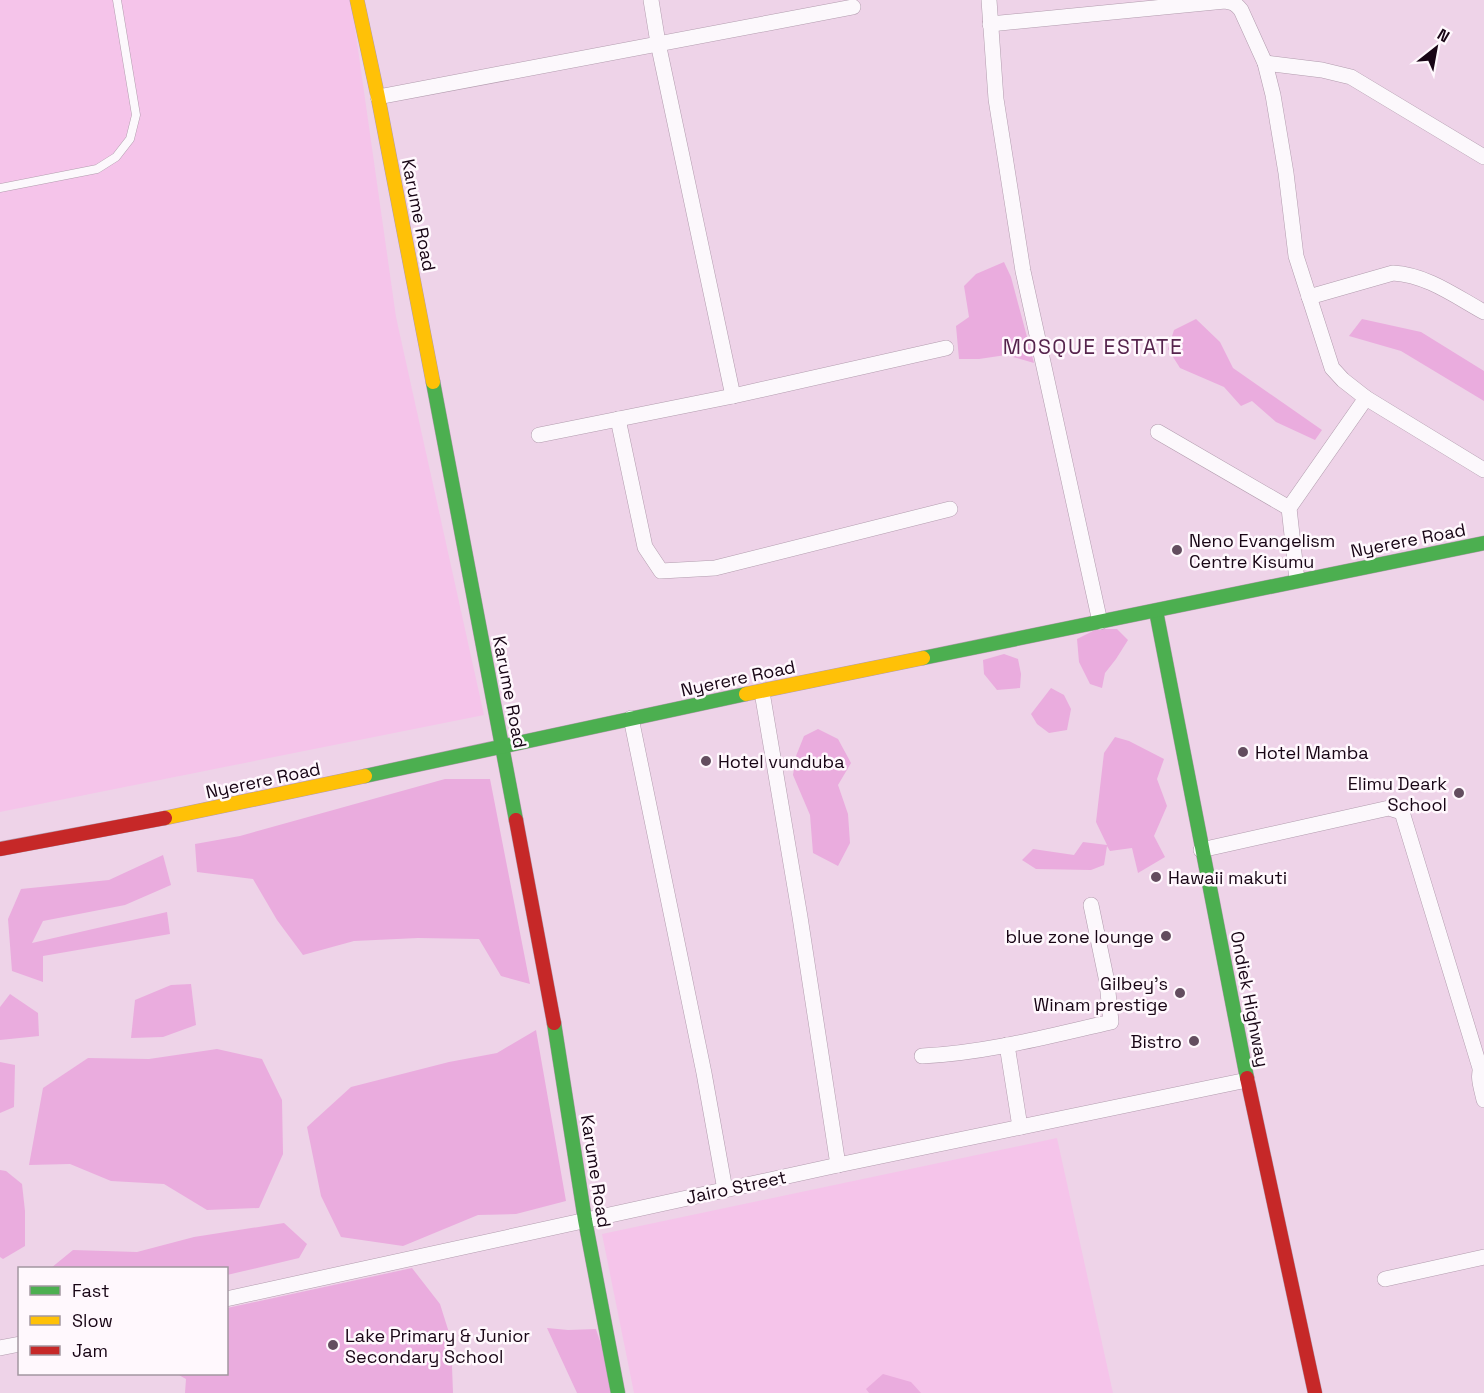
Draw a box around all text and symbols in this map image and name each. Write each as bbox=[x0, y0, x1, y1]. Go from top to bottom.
north arrow bbox=[1406, 18, 1466, 78]
text: N bbox=[1433, 24, 1453, 47]
street label: Karume Road bbox=[397, 157, 441, 273]
district label: MOSQUE ESTATE bbox=[1003, 333, 1183, 360]
street label: Nyerere Road bbox=[1349, 518, 1467, 562]
place label: Neno Evangelism Centre Kisumu bbox=[1189, 529, 1335, 573]
marker: Neno Evangelism Centre Kisumu bbox=[1170, 543, 1184, 557]
street label: Karume Road bbox=[488, 634, 532, 750]
street label: Nyerere Road bbox=[679, 655, 797, 701]
place label: Hotel Mamba bbox=[1255, 741, 1369, 764]
marker: Hotel Mamba bbox=[1236, 745, 1250, 759]
place label: Hotel vunduba bbox=[718, 750, 845, 773]
marker: Hotel vunduba bbox=[699, 754, 713, 768]
street label: Nyerere Road bbox=[204, 757, 322, 803]
place label: Elimu Deark School bbox=[1348, 772, 1447, 816]
marker: Elimu Deark School bbox=[1452, 786, 1466, 800]
place label: Hawaii makuti bbox=[1168, 866, 1287, 889]
marker: Hawaii makuti bbox=[1149, 870, 1163, 884]
place label: blue zone lounge bbox=[1005, 925, 1154, 948]
marker: blue zone lounge bbox=[1159, 929, 1173, 943]
street label: Ondiek Highway bbox=[1226, 929, 1274, 1069]
place label: Gilbey's Winam prestige bbox=[1033, 972, 1168, 1016]
marker: Gilbey's Winam prestige bbox=[1173, 986, 1187, 1000]
place label: Bistro bbox=[1131, 1030, 1182, 1053]
marker: Bistro bbox=[1187, 1034, 1201, 1048]
street label: Karume Road bbox=[576, 1113, 616, 1229]
street label: Jairo Street bbox=[684, 1165, 788, 1209]
legend bbox=[18, 1267, 228, 1375]
text: Fast bbox=[72, 1279, 109, 1302]
text: Slow bbox=[72, 1309, 113, 1332]
place label: Lake Primary & Junior Secondary School bbox=[345, 1324, 530, 1368]
marker: Lake Primary & Junior Secondary School bbox=[326, 1338, 340, 1352]
text: Jam bbox=[72, 1339, 108, 1362]

